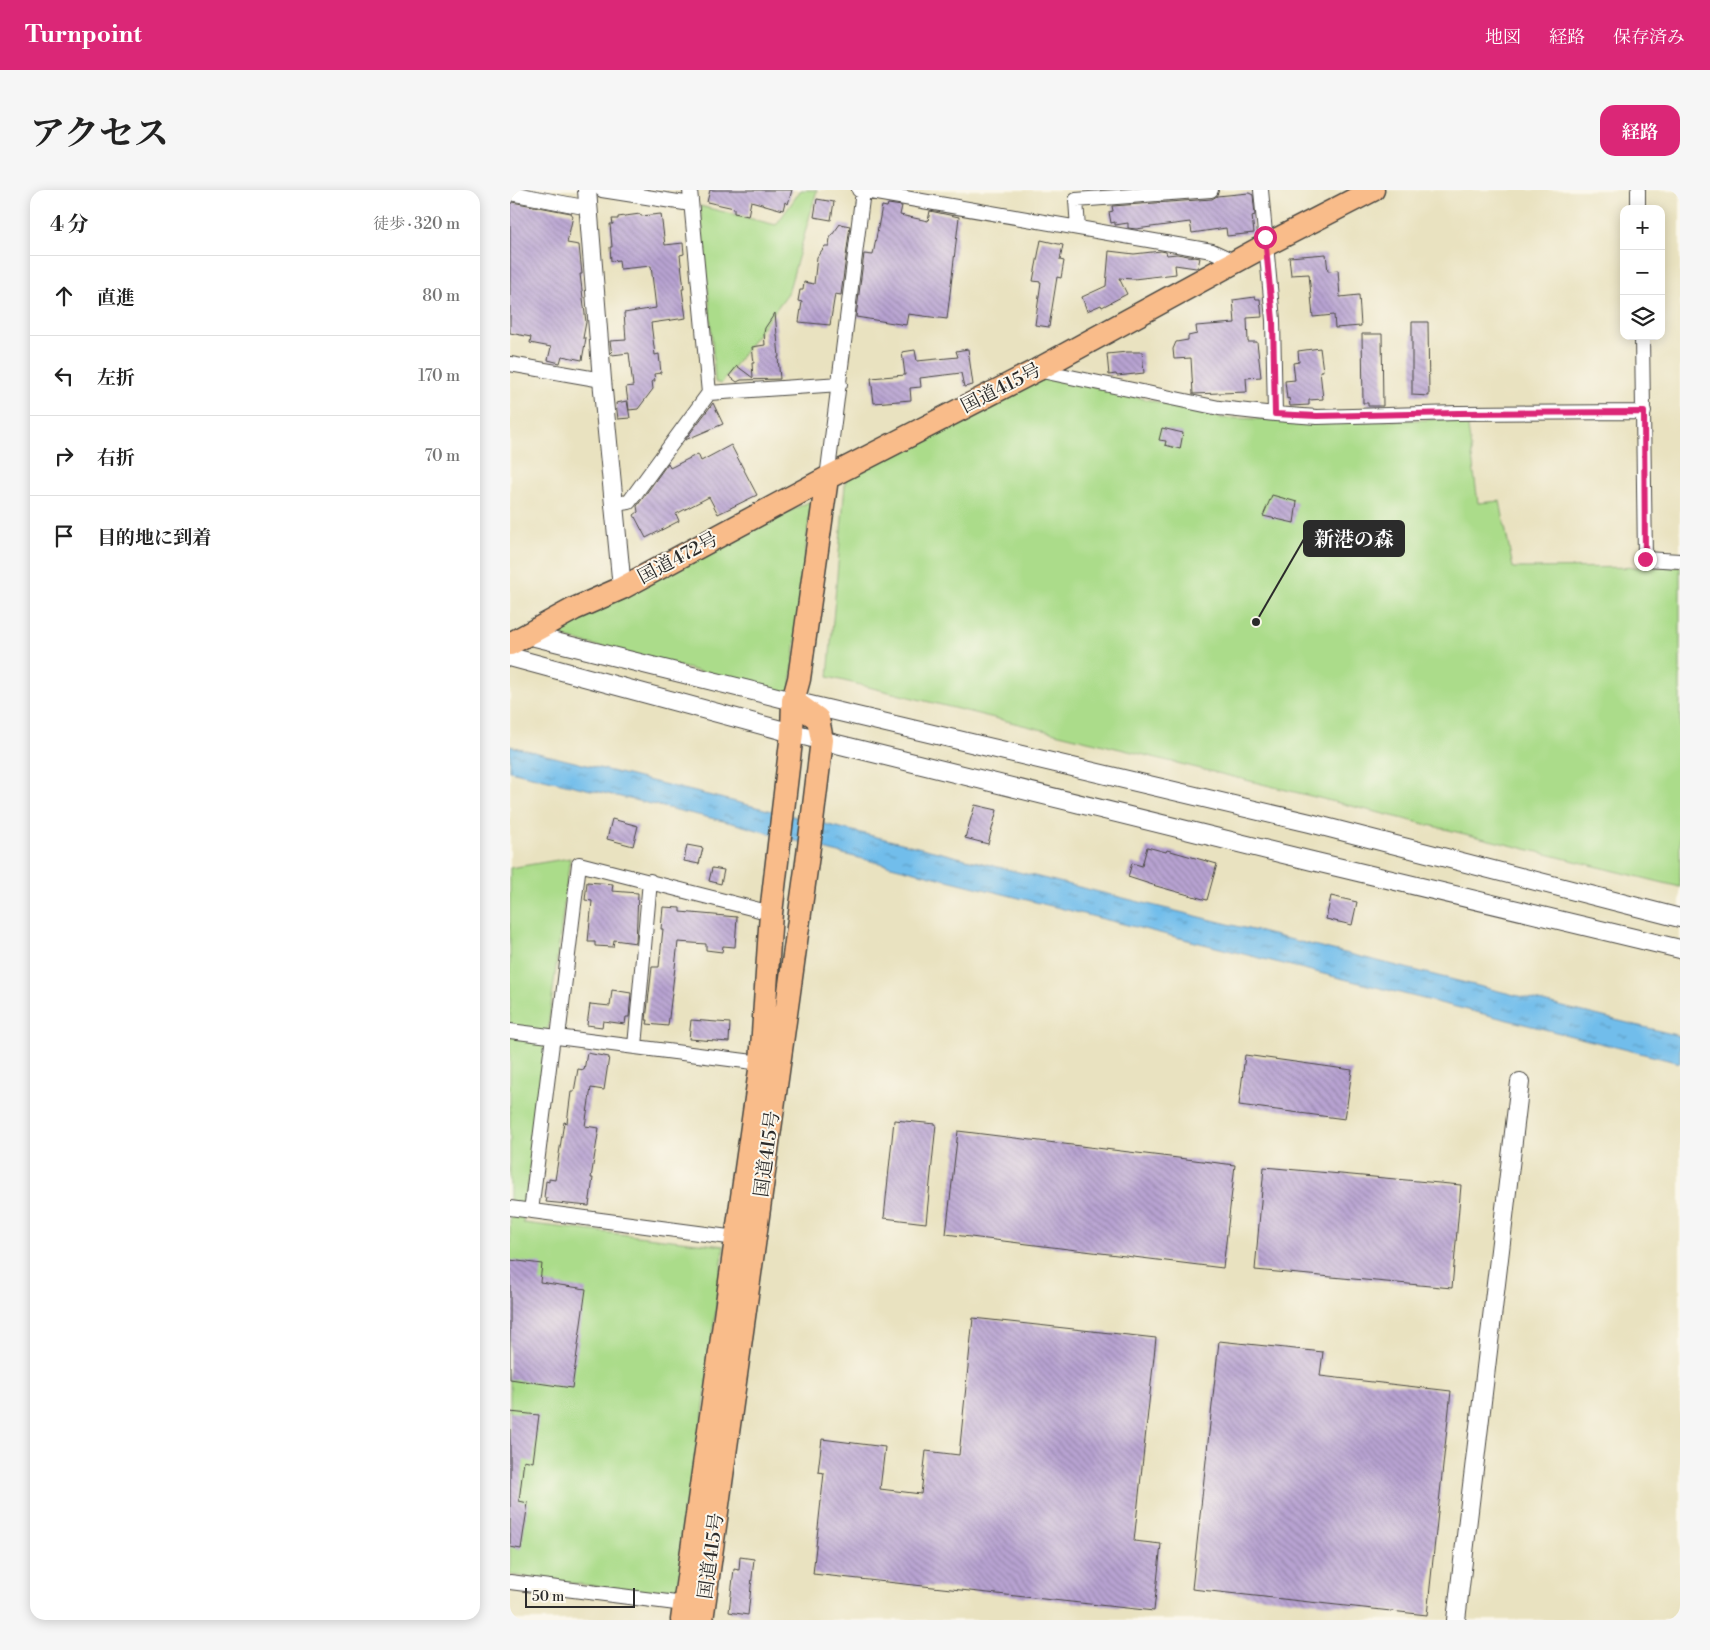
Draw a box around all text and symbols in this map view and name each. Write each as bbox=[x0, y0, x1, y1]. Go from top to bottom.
text: Turnpoint bbox=[25, 20, 142, 50]
text: 地図 bbox=[1485, 26, 1521, 49]
text: 経路 bbox=[1549, 26, 1585, 49]
text: 保存済み bbox=[1613, 26, 1685, 49]
button: 経路 bbox=[1600, 105, 1680, 156]
text: アクセス bbox=[30, 113, 169, 156]
map controls bbox=[1620, 205, 1665, 340]
button: + bbox=[1620, 205, 1665, 250]
text: 4 分 bbox=[50, 212, 88, 238]
text: 徒歩 · 320 m bbox=[373, 214, 460, 234]
route start bbox=[1254, 226, 1277, 249]
button: − bbox=[1620, 250, 1665, 295]
icon: ahead bbox=[50, 282, 78, 310]
text: 直進 bbox=[97, 286, 135, 310]
text: 80 m bbox=[422, 286, 460, 306]
button: layers bbox=[1620, 295, 1665, 340]
street label: 国道415号 bbox=[957, 358, 1045, 418]
icon: left bbox=[50, 362, 78, 390]
text: 左折 bbox=[97, 366, 135, 390]
text: 170 m bbox=[418, 366, 460, 386]
icon: right bbox=[50, 442, 78, 470]
text: 右折 bbox=[97, 446, 135, 470]
text: 70 m bbox=[424, 446, 460, 466]
callout: 新港の森 bbox=[1304, 521, 1404, 556]
icon: arrive bbox=[50, 522, 78, 550]
text: 目的地に到着 bbox=[97, 526, 211, 550]
street label: 国道472号 bbox=[634, 527, 722, 589]
text: 新港の森 bbox=[1314, 528, 1394, 553]
route end bbox=[1634, 548, 1657, 571]
street label: 国道415号 bbox=[749, 1109, 785, 1199]
street label: 国道415号 bbox=[693, 1511, 729, 1601]
scale bar bbox=[525, 1585, 635, 1608]
text: 50 m bbox=[532, 1588, 564, 1606]

